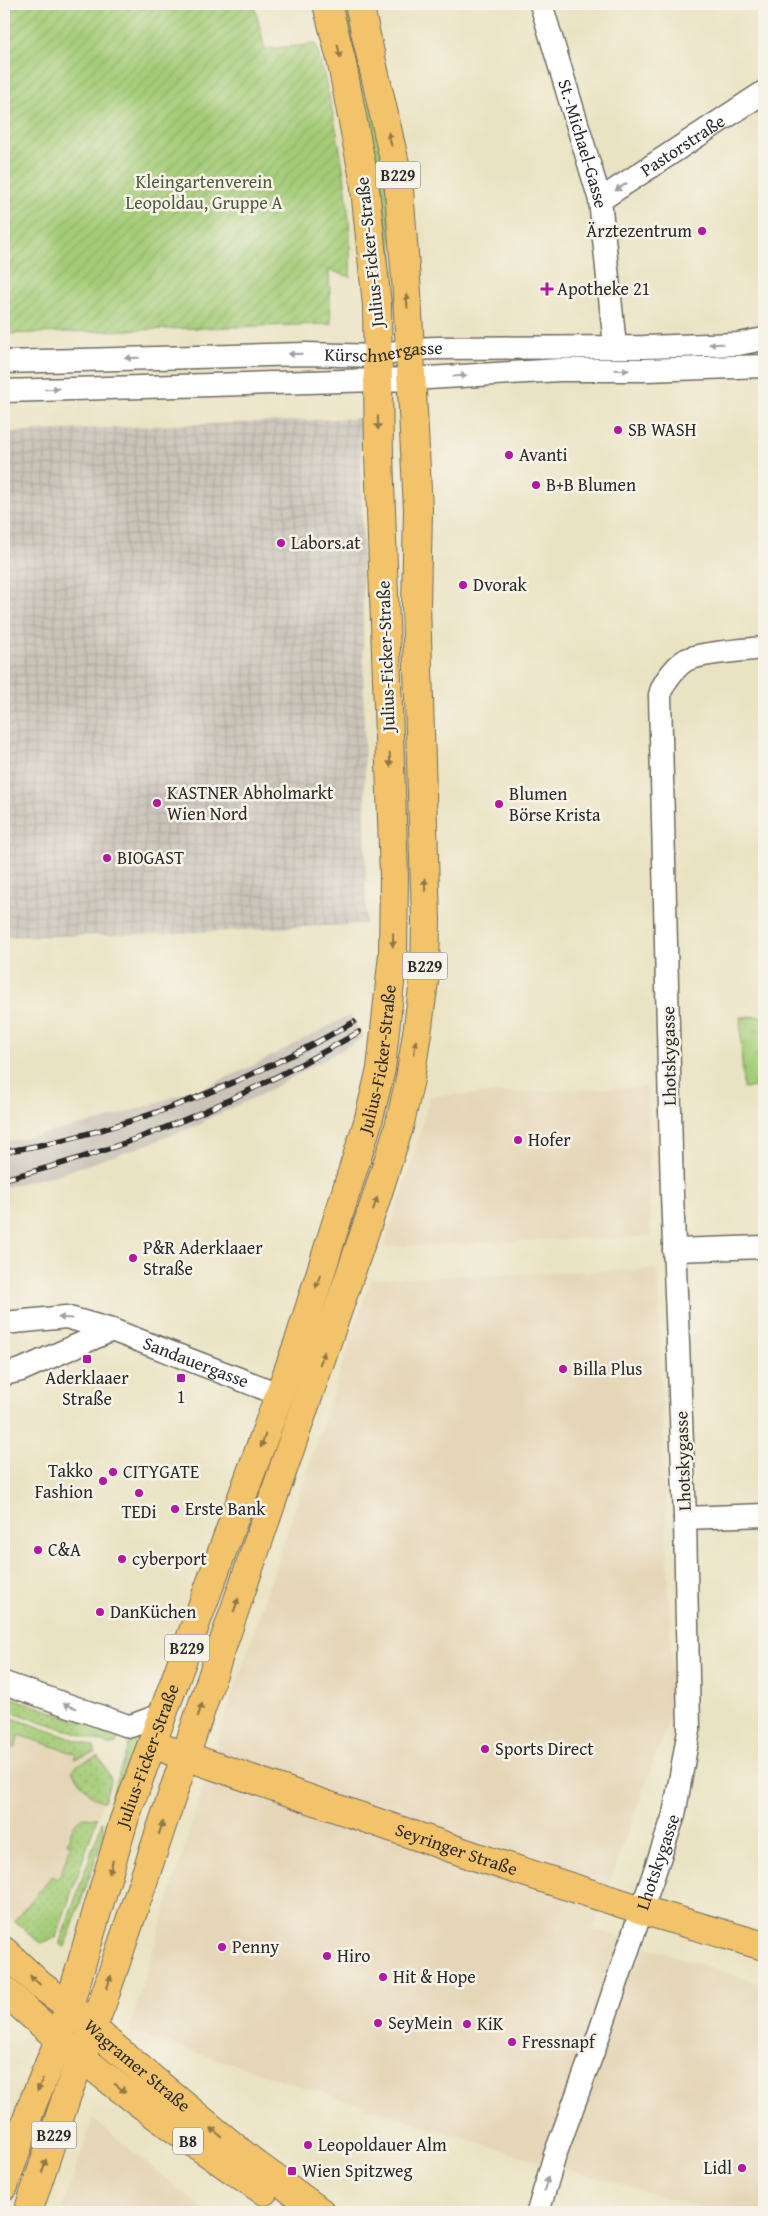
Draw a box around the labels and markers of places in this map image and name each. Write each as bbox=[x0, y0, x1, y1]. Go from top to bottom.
place label: Ärztezentrum bbox=[586, 217, 692, 244]
marker: Ärztezentrum bbox=[696, 225, 708, 237]
place label: Apotheke 21 bbox=[557, 275, 650, 302]
marker: Apotheke 21 bbox=[541, 283, 553, 295]
place label: SB WASH bbox=[628, 416, 697, 443]
marker: SB WASH bbox=[612, 424, 624, 436]
place label: Avanti bbox=[519, 441, 568, 468]
marker: Avanti bbox=[503, 449, 515, 461]
place label: B+B Blumen bbox=[546, 471, 636, 498]
marker: B+B Blumen bbox=[530, 479, 542, 491]
place label: Labors.at bbox=[291, 529, 361, 556]
marker: Labors.at bbox=[275, 537, 287, 549]
place label: Dvorak bbox=[473, 571, 527, 598]
marker: Dvorak bbox=[457, 579, 469, 591]
place label: KASTNER Abholmarkt Wien Nord bbox=[167, 779, 334, 827]
place label: Blumen Börse Krista bbox=[509, 780, 601, 828]
marker: KASTNER Abholmarkt Wien Nord bbox=[151, 797, 163, 809]
marker: Blumen Börse Krista bbox=[493, 798, 505, 810]
place label: BIOGAST bbox=[117, 844, 184, 871]
marker: BIOGAST bbox=[101, 852, 113, 864]
place label: Hofer bbox=[528, 1126, 571, 1153]
marker: Hofer bbox=[512, 1134, 524, 1146]
place label: P&R Aderklaaer Straße bbox=[143, 1234, 263, 1282]
marker: P&R Aderklaaer Straße bbox=[127, 1252, 139, 1264]
marker: Aderklaaer Straße bbox=[81, 1353, 93, 1365]
place label: Billa Plus bbox=[573, 1355, 642, 1382]
marker: Billa Plus bbox=[557, 1363, 569, 1375]
place label: Aderklaaer Straße bbox=[45, 1364, 129, 1412]
marker: 1 bbox=[175, 1372, 187, 1384]
place label: 1 bbox=[177, 1383, 185, 1410]
place label: Takko Fashion bbox=[35, 1457, 93, 1505]
place label: CITYGATE bbox=[123, 1458, 199, 1485]
marker: CITYGATE bbox=[107, 1466, 119, 1478]
marker: Takko Fashion bbox=[97, 1475, 109, 1487]
marker: TEDi bbox=[133, 1487, 145, 1499]
place label: Erste Bank bbox=[185, 1495, 266, 1522]
place label: TEDi bbox=[121, 1498, 157, 1525]
marker: Erste Bank bbox=[169, 1503, 181, 1515]
place label: C&A bbox=[48, 1536, 81, 1563]
marker: C&A bbox=[32, 1544, 44, 1556]
place label: cyberport bbox=[132, 1545, 207, 1572]
marker: cyberport bbox=[116, 1553, 128, 1565]
place label: DanKüchen bbox=[110, 1598, 196, 1625]
marker: DanKüchen bbox=[94, 1606, 106, 1618]
place label: Sports Direct bbox=[495, 1735, 594, 1762]
marker: Sports Direct bbox=[479, 1743, 491, 1755]
place label: Penny bbox=[232, 1933, 279, 1960]
marker: Penny bbox=[216, 1941, 228, 1953]
place label: Hiro bbox=[337, 1942, 370, 1969]
marker: Hiro bbox=[321, 1950, 333, 1962]
place label: Hit & Hope bbox=[393, 1963, 476, 1990]
marker: Hit & Hope bbox=[377, 1971, 389, 1983]
place label: SeyMein bbox=[388, 2009, 453, 2036]
place label: KiK bbox=[477, 2010, 504, 2037]
marker: SeyMein bbox=[372, 2017, 384, 2029]
marker: KiK bbox=[461, 2018, 473, 2030]
place label: Fressnapf bbox=[522, 2028, 597, 2055]
marker: Fressnapf bbox=[506, 2036, 518, 2048]
place label: Leopoldauer Alm bbox=[318, 2131, 447, 2158]
marker: Leopoldauer Alm bbox=[302, 2139, 314, 2151]
place label: Lidl bbox=[704, 2154, 732, 2181]
place label: Wien Spitzweg bbox=[302, 2157, 413, 2184]
marker: Lidl bbox=[736, 2162, 748, 2174]
marker: Wien Spitzweg bbox=[286, 2165, 298, 2177]

